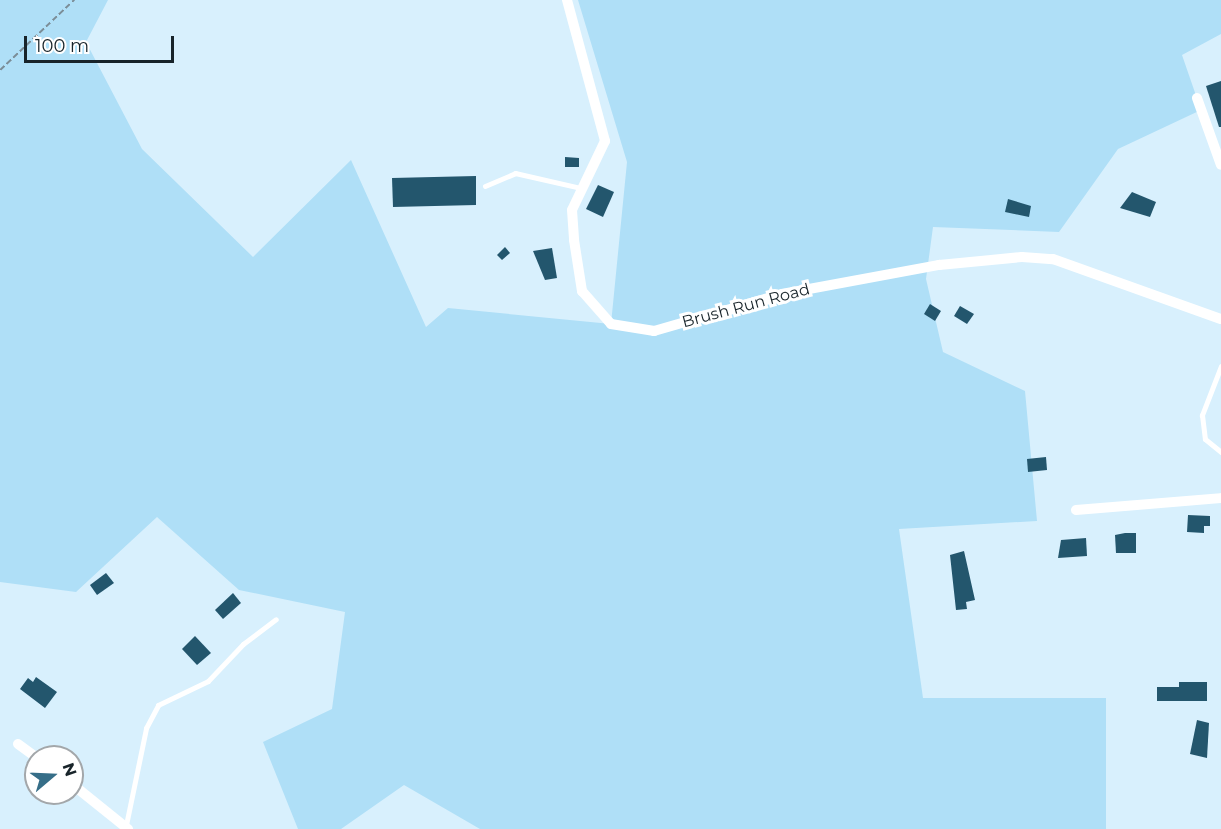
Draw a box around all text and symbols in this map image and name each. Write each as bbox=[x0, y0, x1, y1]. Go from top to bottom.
scale bar bbox=[27, 24, 177, 62]
text: 100 m bbox=[35, 35, 89, 57]
street label: Brush Run Road bbox=[680, 280, 812, 332]
north arrow bbox=[24, 745, 84, 805]
text: N bbox=[59, 760, 81, 779]

